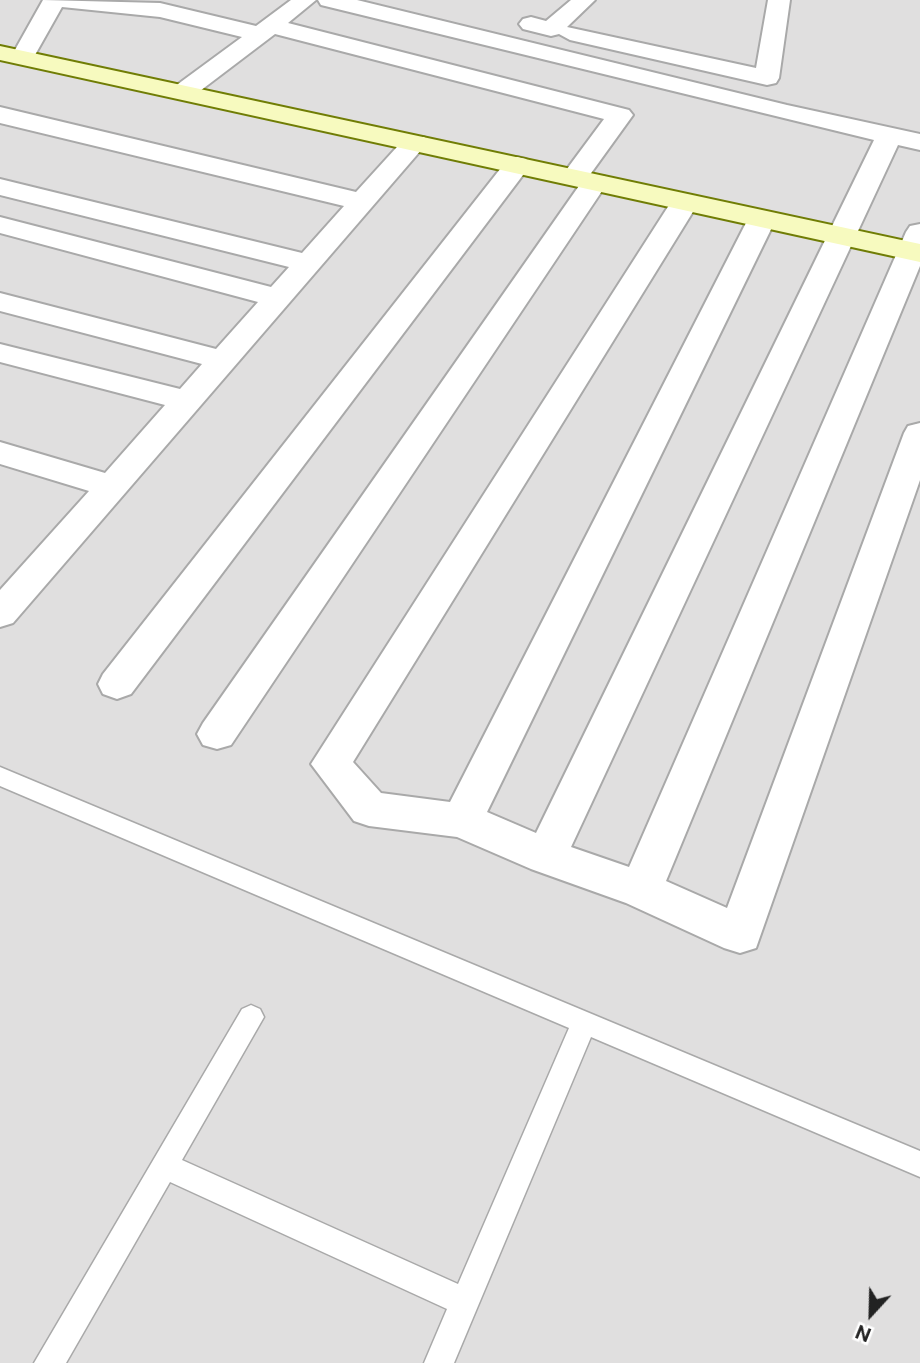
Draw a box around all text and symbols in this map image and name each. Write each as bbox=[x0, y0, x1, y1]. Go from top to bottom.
north arrow bbox=[836, 1279, 906, 1349]
text: N bbox=[852, 1320, 874, 1346]

